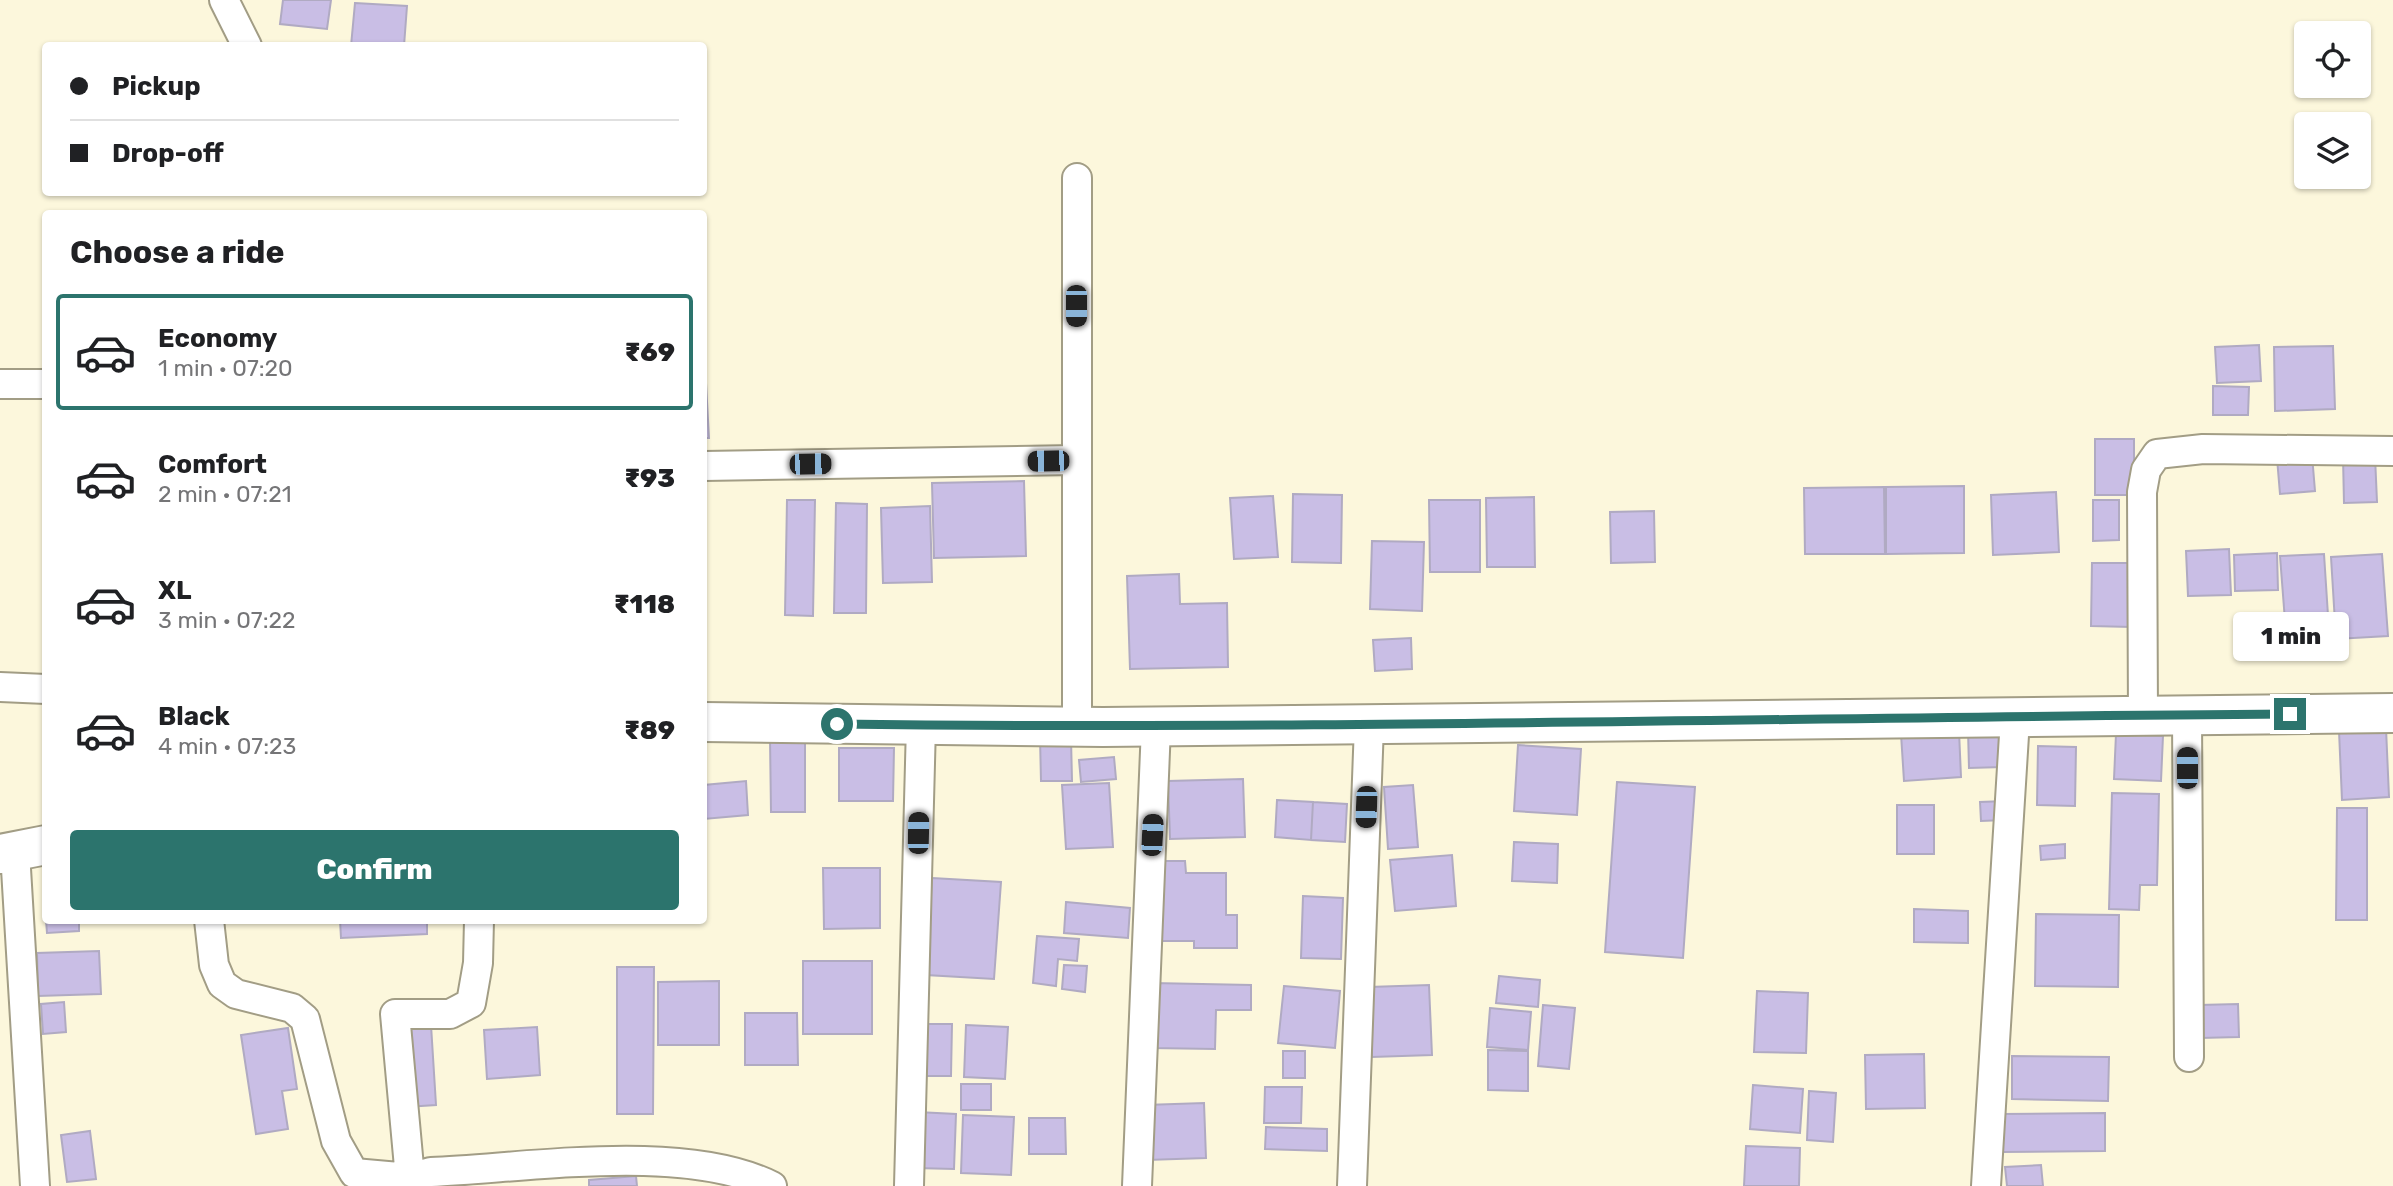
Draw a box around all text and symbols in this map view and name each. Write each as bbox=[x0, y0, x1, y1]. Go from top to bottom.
map controls bbox=[2294, 21, 2371, 189]
button: locate bbox=[2294, 21, 2371, 98]
text: Pickup bbox=[112, 71, 201, 102]
button: layers bbox=[2294, 112, 2371, 189]
text: Drop-off bbox=[112, 138, 224, 169]
text: Choose a ride bbox=[70, 233, 284, 271]
car bbox=[1066, 285, 1087, 327]
icon: car bbox=[74, 321, 137, 384]
text: Economy bbox=[158, 323, 277, 354]
text: ₹69 bbox=[625, 337, 675, 368]
text: 1 min · 07:20 bbox=[158, 354, 293, 382]
icon: car bbox=[74, 447, 137, 510]
text: Comfort bbox=[158, 449, 267, 480]
car bbox=[1027, 450, 1070, 472]
car bbox=[789, 453, 832, 475]
text: ₹93 bbox=[624, 463, 675, 494]
text: 2 min · 07:21 bbox=[158, 480, 292, 508]
icon: car bbox=[74, 573, 137, 636]
text: XL bbox=[158, 575, 191, 606]
text: ₹118 bbox=[614, 589, 675, 620]
text: 3 min · 07:22 bbox=[158, 606, 296, 634]
callout: 1 min bbox=[2232, 612, 2348, 662]
text: 1 min bbox=[2261, 622, 2321, 650]
route end bbox=[2274, 698, 2306, 730]
icon: car bbox=[74, 699, 137, 762]
text: Black bbox=[158, 701, 230, 732]
route start bbox=[821, 708, 853, 740]
text: ₹89 bbox=[624, 715, 675, 746]
text: 4 min · 07:23 bbox=[158, 732, 296, 760]
car bbox=[2177, 747, 2198, 789]
car bbox=[1355, 786, 1378, 828]
car bbox=[908, 812, 929, 854]
car bbox=[1141, 813, 1164, 857]
button: Confirm bbox=[70, 830, 679, 910]

